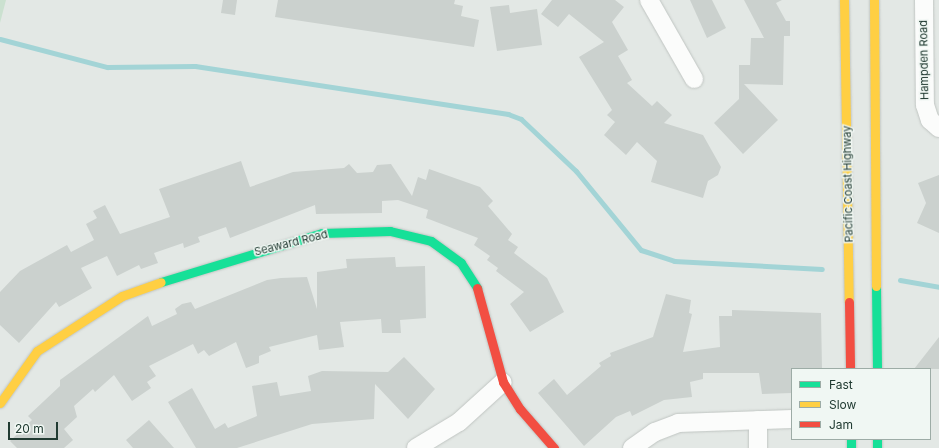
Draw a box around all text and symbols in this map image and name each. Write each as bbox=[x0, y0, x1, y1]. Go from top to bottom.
street label: Hampden Road bbox=[917, 20, 931, 100]
street label: Pacific Coast Highway bbox=[840, 125, 856, 243]
street label: Seaward Road bbox=[253, 227, 329, 259]
legend bbox=[791, 368, 931, 440]
text: Fast bbox=[829, 377, 853, 392]
text: Slow bbox=[829, 397, 856, 412]
scale bar bbox=[10, 414, 60, 440]
text: Jam bbox=[829, 417, 853, 432]
text: 20 m bbox=[15, 421, 44, 436]

